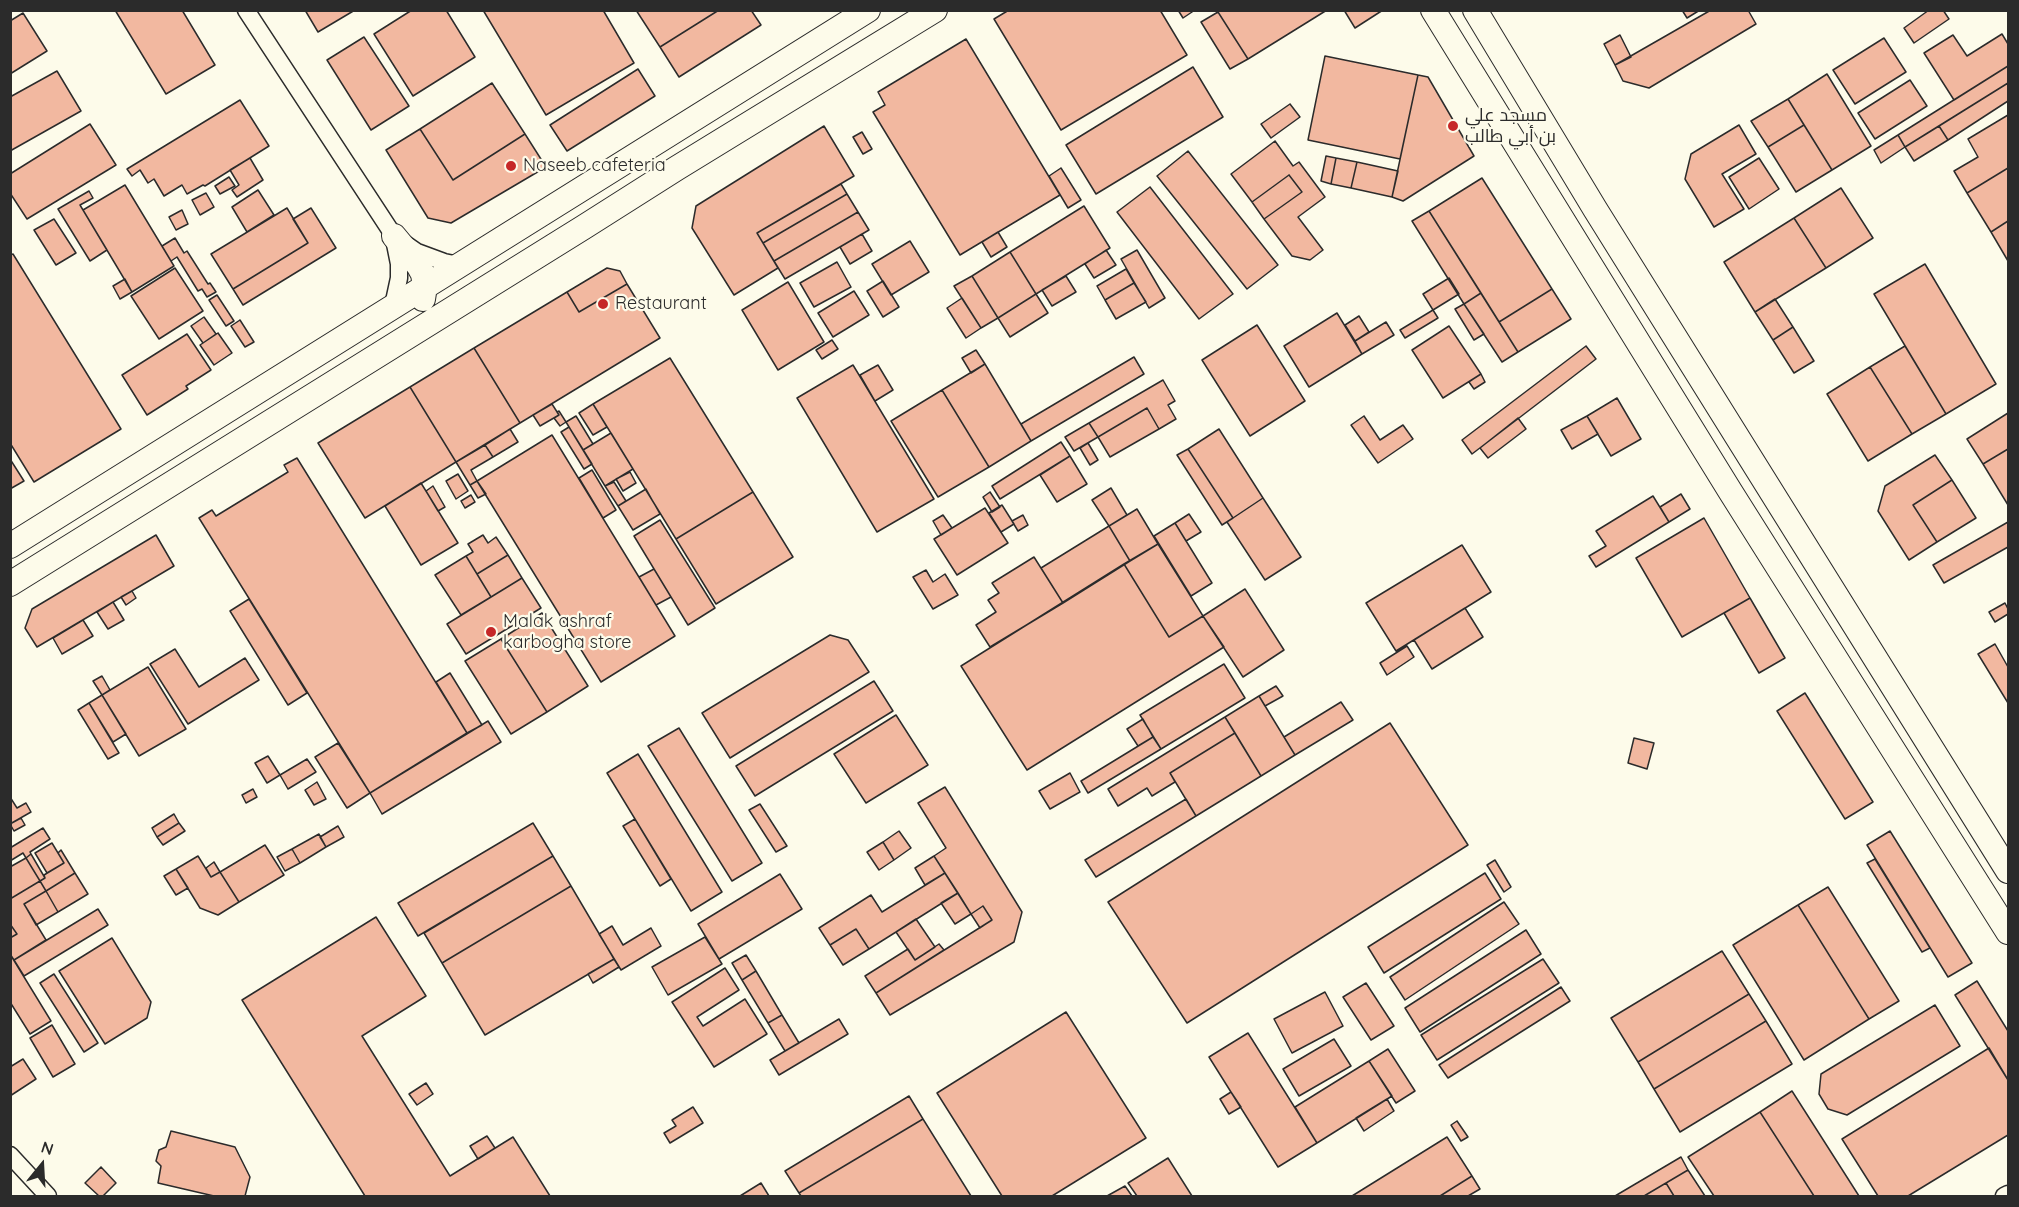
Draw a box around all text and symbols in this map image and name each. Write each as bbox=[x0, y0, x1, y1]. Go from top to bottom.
place label: مسجد علي بن أبي طالب bbox=[1465, 105, 1556, 148]
marker: مسجد علي بن أبي طالب bbox=[1446, 119, 1460, 133]
place label: Naseeb cafeteria bbox=[523, 155, 666, 177]
marker: Naseeb cafeteria bbox=[504, 159, 518, 173]
place label: Restaurant bbox=[615, 293, 707, 315]
marker: Restaurant bbox=[596, 297, 610, 311]
place label: Malak ashraf karbogha store bbox=[503, 611, 631, 654]
marker: Malak ashraf karbogha store bbox=[484, 625, 498, 639]
north arrow bbox=[12, 1135, 72, 1195]
text: N bbox=[39, 1137, 56, 1159]

